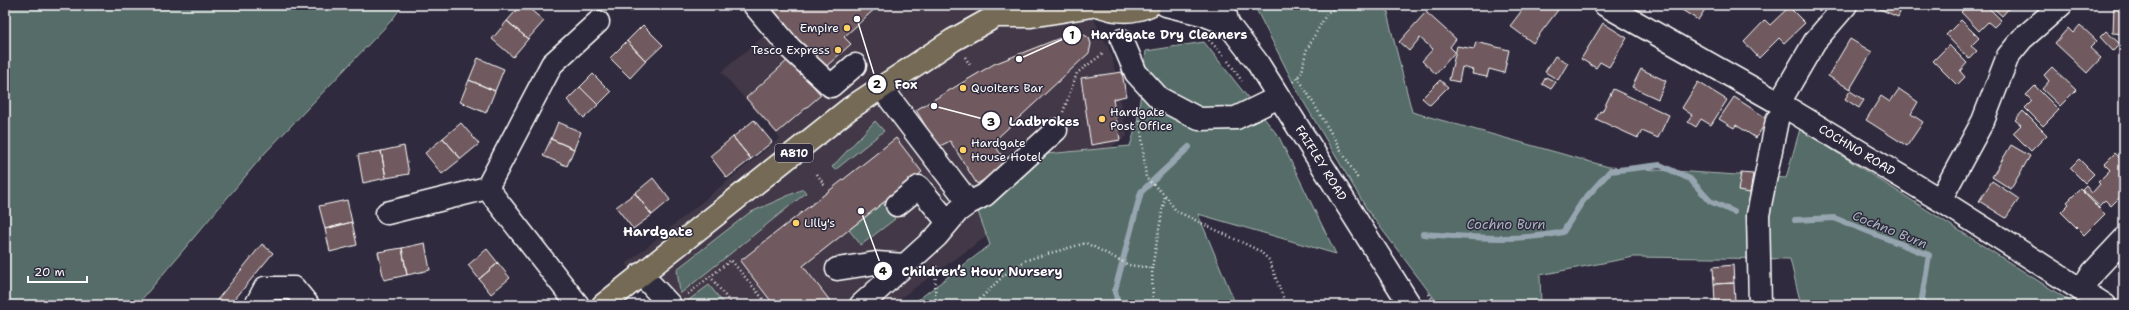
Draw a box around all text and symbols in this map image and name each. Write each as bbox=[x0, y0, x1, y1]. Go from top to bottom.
place label: Empire bbox=[800, 20, 839, 36]
callout: Hardgate Dry Cleaners bbox=[1062, 22, 1255, 47]
marker: Empire bbox=[842, 23, 852, 33]
text: Hardgate Dry Cleaners bbox=[1091, 26, 1247, 43]
text: 1 bbox=[1069, 27, 1075, 43]
place label: Tesco Express bbox=[751, 42, 830, 58]
marker: Tesco Express bbox=[833, 45, 843, 55]
callout: Fox bbox=[867, 71, 926, 96]
text: 2 bbox=[873, 76, 882, 92]
text: Fox bbox=[894, 76, 918, 93]
place label: Quoiters Bar bbox=[971, 80, 1044, 96]
marker: Quoiters Bar bbox=[958, 83, 968, 93]
place label: Hardgate Post Office bbox=[1110, 104, 1173, 134]
callout: Ladbrokes bbox=[981, 109, 1088, 134]
text: Ladbrokes bbox=[1009, 113, 1079, 130]
text: 3 bbox=[987, 114, 995, 130]
marker: Hardgate Post Office bbox=[1097, 114, 1107, 124]
street label: COCHNO ROAD bbox=[1816, 121, 1898, 179]
street label: FAIFLEY ROAD bbox=[1292, 122, 1351, 204]
place label: Hardgate House Hotel bbox=[971, 135, 1042, 165]
road number: A810 bbox=[775, 144, 813, 162]
marker: Hardgate House Hotel bbox=[958, 145, 968, 155]
water label: Cochno Burn bbox=[1850, 207, 1930, 252]
place label: Lilly's bbox=[804, 215, 835, 231]
water label: Cochno Burn bbox=[1466, 216, 1546, 233]
marker: Lilly's bbox=[791, 218, 801, 228]
district label: Hardgate bbox=[623, 222, 693, 240]
scale bar bbox=[28, 258, 87, 284]
callout: Children’s Hour Nursery bbox=[873, 259, 1070, 284]
text: 4 bbox=[879, 263, 888, 279]
text: Children’s Hour Nursery bbox=[902, 263, 1062, 280]
text: 20 m bbox=[34, 264, 65, 280]

